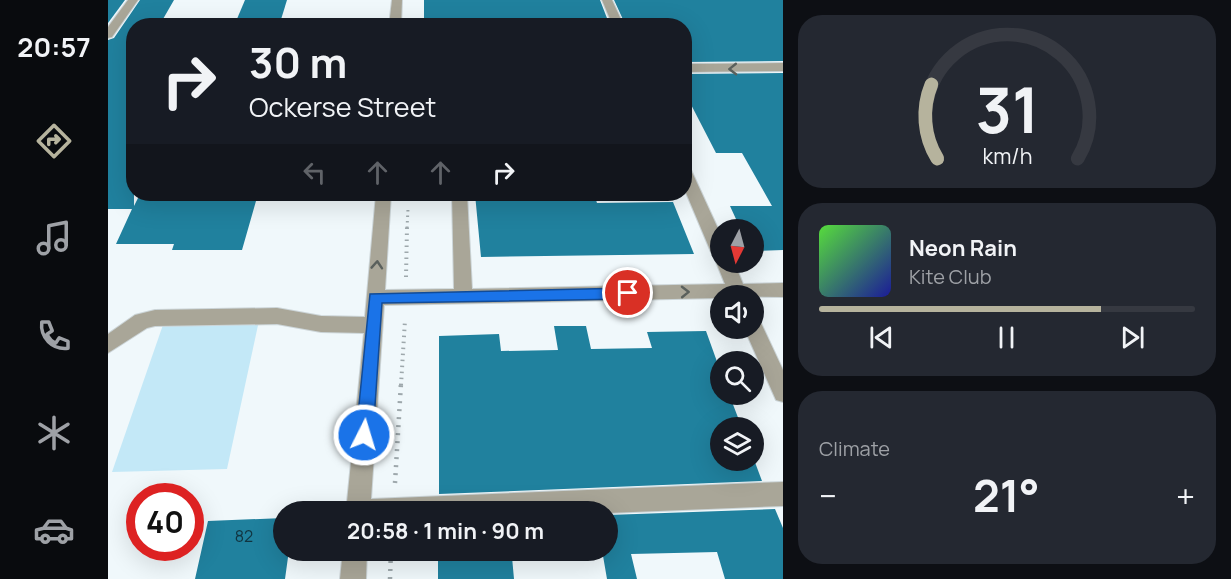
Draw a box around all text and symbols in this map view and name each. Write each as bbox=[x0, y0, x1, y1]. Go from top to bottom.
text: 20:57 bbox=[17, 28, 91, 65]
text: 30 m bbox=[249, 33, 347, 91]
icon: right bbox=[150, 42, 228, 120]
one-way arrow bbox=[729, 62, 738, 75]
text: 31 bbox=[975, 66, 1039, 152]
text: Ockerse Street bbox=[249, 88, 436, 125]
icon: directions bbox=[33, 120, 75, 162]
text: km/h bbox=[982, 141, 1032, 170]
icon: left bbox=[298, 156, 331, 189]
icon: ahead bbox=[361, 156, 394, 189]
icon: ahead bbox=[424, 156, 457, 189]
icon: right bbox=[487, 156, 520, 189]
icon: music bbox=[33, 217, 75, 259]
north arrow bbox=[710, 219, 764, 273]
map controls bbox=[710, 219, 764, 471]
text: Neon Rain bbox=[909, 233, 1017, 263]
one-way arrow bbox=[371, 260, 384, 269]
text: Kite Club bbox=[909, 263, 992, 290]
pin bbox=[602, 267, 653, 318]
icon: arrive bbox=[611, 276, 644, 309]
button: sound bbox=[710, 285, 764, 339]
one-way arrow bbox=[681, 286, 690, 298]
icon: phone bbox=[33, 315, 75, 357]
icon: previous bbox=[865, 321, 898, 354]
icon: pause bbox=[990, 321, 1023, 354]
icon: next bbox=[1116, 321, 1149, 354]
button: search bbox=[710, 351, 764, 405]
position arrow bbox=[332, 403, 396, 467]
icon: climate bbox=[33, 412, 75, 454]
button: layers bbox=[710, 417, 764, 471]
text: Climate bbox=[819, 435, 890, 462]
text: 21° bbox=[973, 464, 1040, 526]
text: − bbox=[819, 473, 837, 518]
text: + bbox=[1176, 473, 1195, 518]
speed limit sign: 40 bbox=[126, 483, 204, 561]
icon: car bbox=[33, 509, 75, 551]
text: 20:58 · 1 min · 90 m bbox=[347, 516, 544, 546]
house number: 82 bbox=[235, 525, 253, 547]

